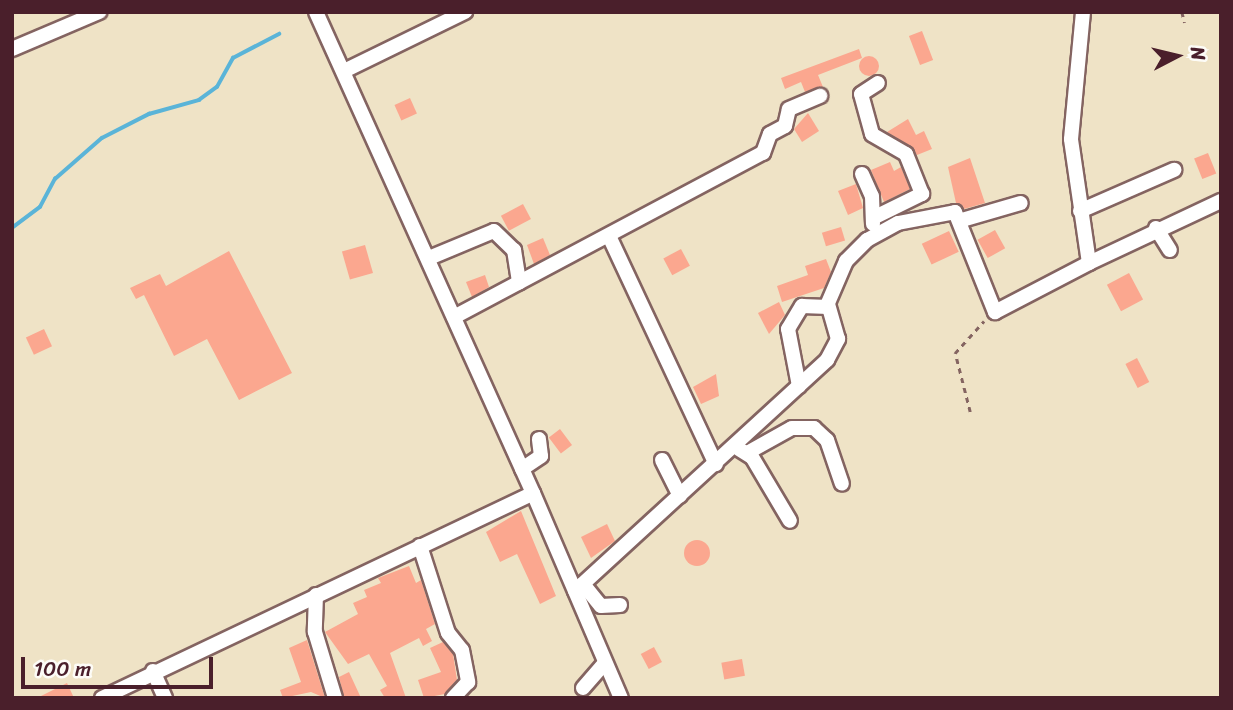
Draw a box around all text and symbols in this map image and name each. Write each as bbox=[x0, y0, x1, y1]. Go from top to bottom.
north arrow bbox=[1142, 21, 1212, 91]
text: N bbox=[1181, 45, 1216, 62]
scale bar bbox=[24, 644, 217, 688]
text: 100 m bbox=[34, 650, 91, 688]

